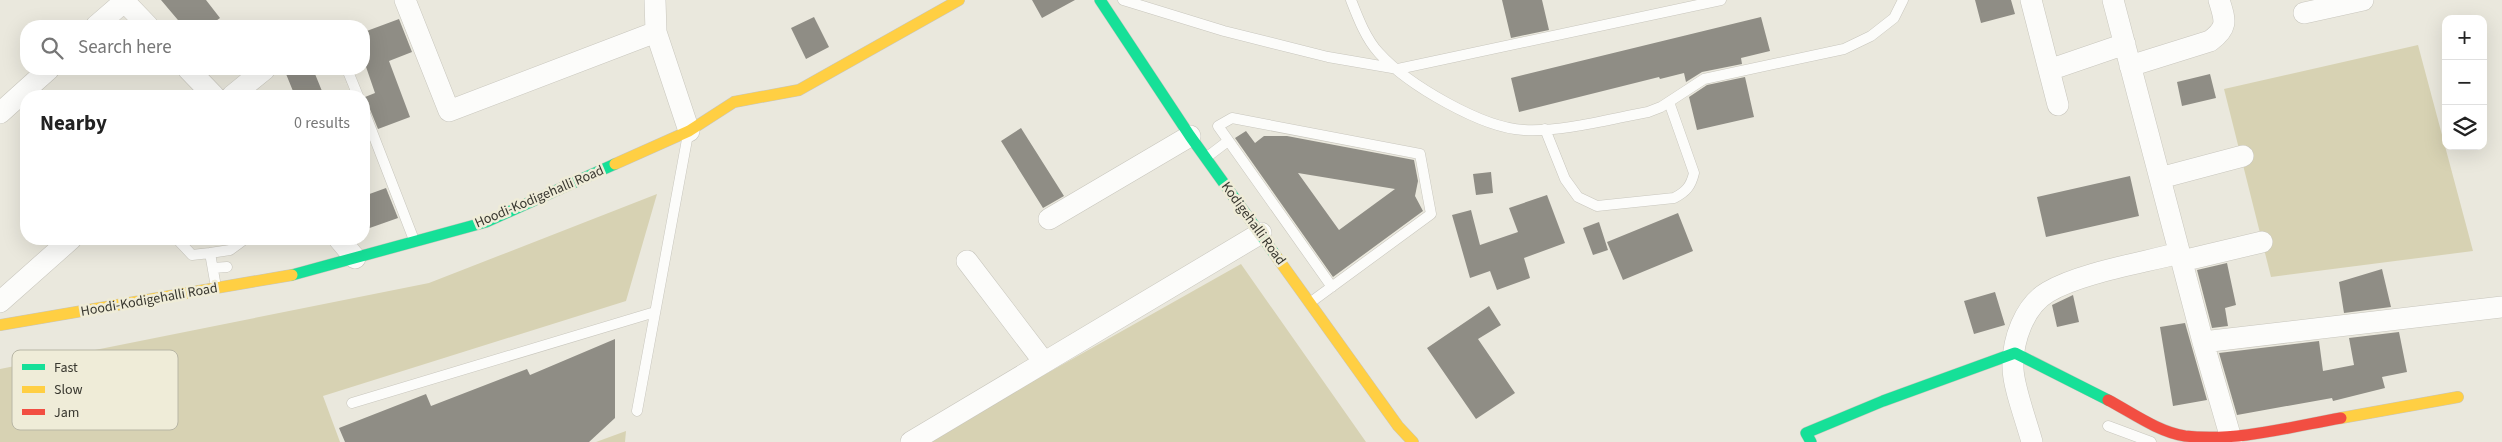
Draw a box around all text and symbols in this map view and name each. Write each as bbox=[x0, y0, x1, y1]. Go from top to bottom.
map controls bbox=[2442, 15, 2487, 150]
button: + bbox=[2442, 15, 2487, 60]
search box bbox=[20, 20, 370, 75]
icon: search bbox=[38, 34, 66, 62]
text: Search here bbox=[78, 34, 172, 61]
button: − bbox=[2442, 60, 2487, 105]
button: layers bbox=[2442, 105, 2487, 150]
text: Nearby bbox=[40, 108, 107, 138]
text: 0 results bbox=[294, 112, 350, 134]
street label: Hoodi-Kodigehalli Road bbox=[472, 161, 607, 233]
street label: Kodigehalli Road bbox=[1216, 178, 1290, 269]
street label: Hoodi-Kodigehalli Road bbox=[79, 278, 219, 322]
legend bbox=[12, 350, 178, 430]
text: Fast bbox=[54, 358, 78, 378]
text: Slow bbox=[54, 380, 83, 400]
text: Jam bbox=[54, 403, 79, 423]

